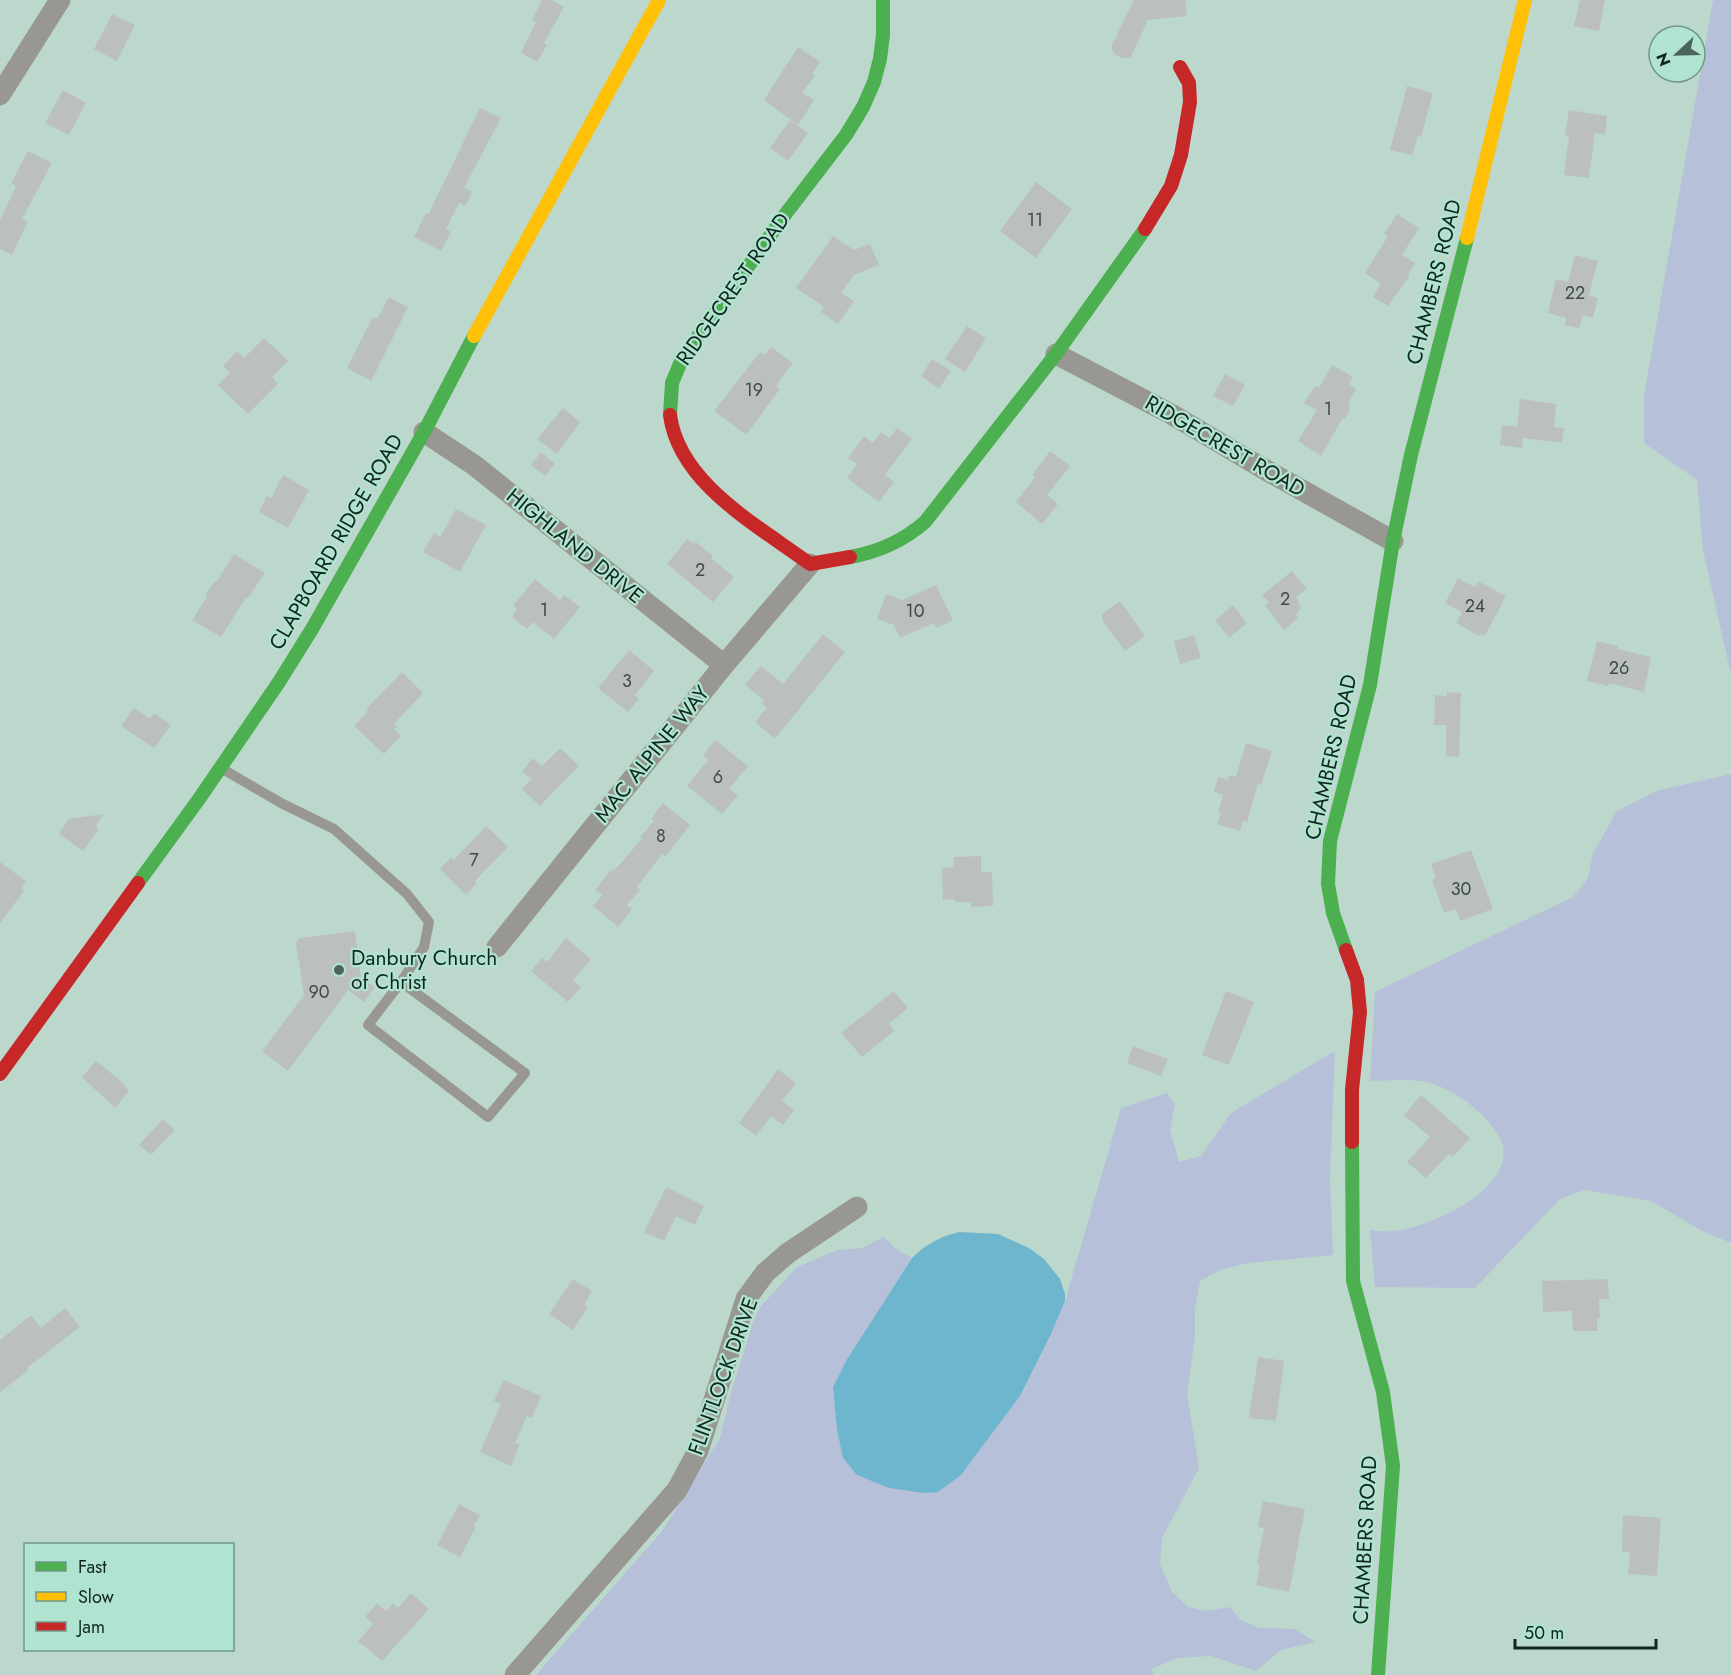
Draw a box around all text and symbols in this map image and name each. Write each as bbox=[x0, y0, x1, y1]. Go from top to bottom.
north arrow bbox=[1647, 24, 1707, 84]
text: N bbox=[1651, 49, 1677, 70]
street label: CHAMBERS ROAD bbox=[1399, 196, 1469, 368]
street label: RIDGECREST ROAD bbox=[669, 207, 797, 371]
house number: 11 bbox=[1027, 207, 1043, 233]
house number: 22 bbox=[1565, 280, 1585, 306]
house number: 19 bbox=[745, 377, 763, 403]
street label: RIDGECREST ROAD bbox=[1139, 388, 1311, 504]
house number: 1 bbox=[1324, 396, 1332, 422]
street label: CLAPBOARD RIDGE ROAD bbox=[262, 428, 410, 656]
street label: HIGHLAND DRIVE bbox=[500, 481, 650, 611]
house number: 2 bbox=[695, 557, 705, 583]
house number: 2 bbox=[1280, 586, 1290, 612]
house number: 24 bbox=[1465, 593, 1485, 619]
house number: 1 bbox=[540, 597, 548, 623]
house number: 10 bbox=[906, 598, 925, 624]
house number: 26 bbox=[1609, 655, 1629, 681]
house number: 3 bbox=[622, 668, 632, 694]
street label: CHAMBERS ROAD bbox=[1297, 671, 1365, 843]
street label: MAC ALPINE WAY bbox=[588, 679, 717, 829]
house number: 6 bbox=[713, 764, 723, 790]
house number: 8 bbox=[656, 823, 666, 849]
house number: 7 bbox=[469, 847, 479, 873]
house number: 30 bbox=[1451, 876, 1472, 902]
place label: Danbury Church of Christ bbox=[351, 943, 497, 997]
marker: Danbury Church of Christ bbox=[332, 963, 346, 977]
house number: 90 bbox=[308, 979, 330, 1005]
street label: FLINTLOCK DRIVE bbox=[681, 1293, 765, 1459]
street label: CHAMBERS ROAD bbox=[1346, 1455, 1384, 1625]
legend bbox=[24, 1543, 234, 1651]
text: Fast bbox=[78, 1554, 107, 1580]
text: Slow bbox=[78, 1584, 115, 1610]
scale bar bbox=[1515, 1612, 1656, 1650]
text: Jam bbox=[76, 1614, 105, 1640]
text: 50 m bbox=[1524, 1620, 1564, 1646]

